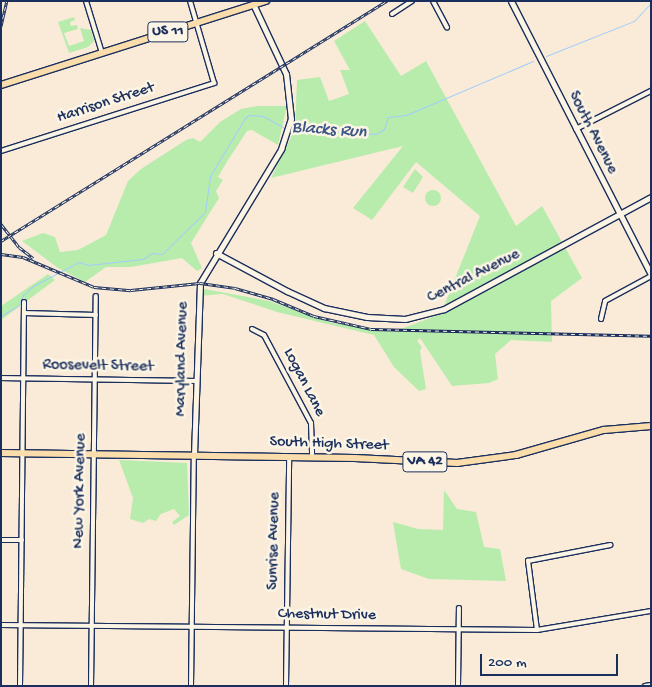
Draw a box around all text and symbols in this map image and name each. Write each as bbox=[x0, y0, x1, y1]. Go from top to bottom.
road number: US 11 bbox=[147, 20, 189, 44]
street label: Harrison Street bbox=[55, 79, 157, 129]
street label: South Avenue bbox=[563, 88, 621, 178]
water label: Blacks Run bbox=[291, 118, 367, 144]
street label: Central Avenue bbox=[425, 246, 523, 308]
street label: Maryland Avenue bbox=[172, 301, 194, 417]
street label: Logan Lane bbox=[278, 346, 328, 420]
street label: Roosevelt Street bbox=[42, 356, 154, 378]
street label: New York Avenue bbox=[70, 433, 92, 549]
street label: South High Street bbox=[269, 433, 389, 457]
road number: VA 42 bbox=[401, 450, 449, 474]
street label: Sunrise Avenue bbox=[265, 492, 285, 590]
street label: Chestnut Drive bbox=[278, 606, 376, 626]
scale bar bbox=[482, 644, 620, 676]
text: 200 m bbox=[488, 654, 527, 672]

